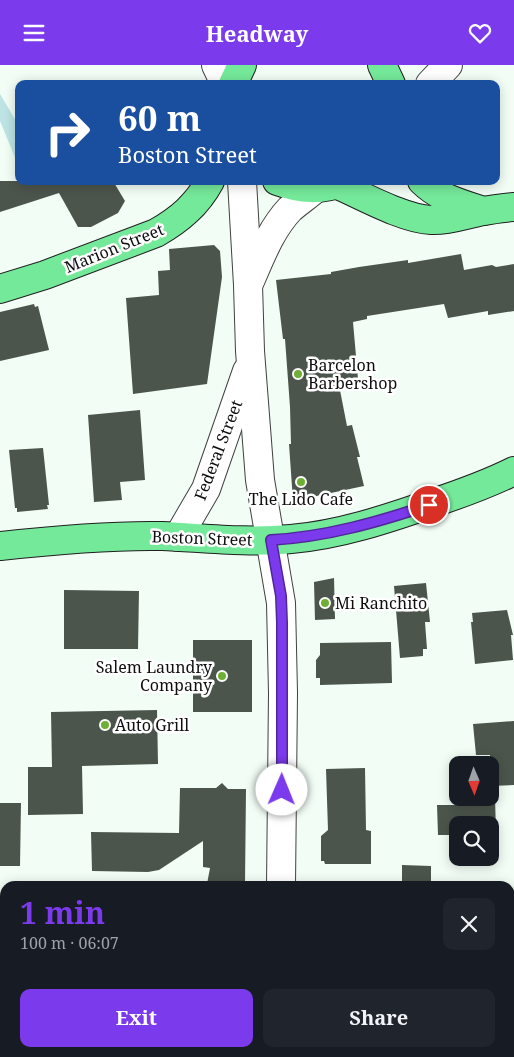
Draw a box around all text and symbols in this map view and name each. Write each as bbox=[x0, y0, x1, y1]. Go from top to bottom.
text: Headway bbox=[206, 18, 308, 48]
icon: menu bbox=[20, 19, 48, 47]
icon: heart bbox=[466, 19, 494, 47]
text: 60 m bbox=[118, 94, 201, 141]
icon: right bbox=[35, 100, 100, 165]
text: Boston Street bbox=[118, 139, 257, 169]
street label: Marion Street bbox=[61, 218, 167, 278]
place label: Barcelon Barbershop bbox=[308, 354, 397, 394]
marker: Barcelon Barbershop bbox=[292, 368, 304, 380]
street label: Federal Street bbox=[189, 396, 247, 503]
marker: The Lido Cafe bbox=[295, 476, 307, 488]
pin bbox=[408, 484, 450, 526]
place label: The Lido Cafe bbox=[249, 488, 353, 510]
icon: arrive bbox=[415, 491, 443, 519]
street label: Boston Street bbox=[151, 525, 253, 551]
place label: Mi Ranchito bbox=[335, 592, 427, 614]
marker: Mi Ranchito bbox=[319, 597, 331, 609]
place label: Salem Laundry Company bbox=[96, 656, 213, 696]
marker: Salem Laundry Company bbox=[216, 670, 228, 682]
place label: Auto Grill bbox=[115, 714, 189, 736]
marker: Auto Grill bbox=[99, 719, 111, 731]
north arrow bbox=[449, 756, 499, 806]
map controls bbox=[449, 756, 499, 866]
position arrow bbox=[255, 763, 307, 815]
button: search bbox=[449, 816, 499, 866]
text: 1 min bbox=[20, 892, 105, 933]
button: close bbox=[443, 898, 495, 950]
text: 100 m · 06:07 bbox=[20, 932, 119, 954]
button: Exit bbox=[20, 989, 253, 1047]
button: Share bbox=[263, 989, 495, 1047]

